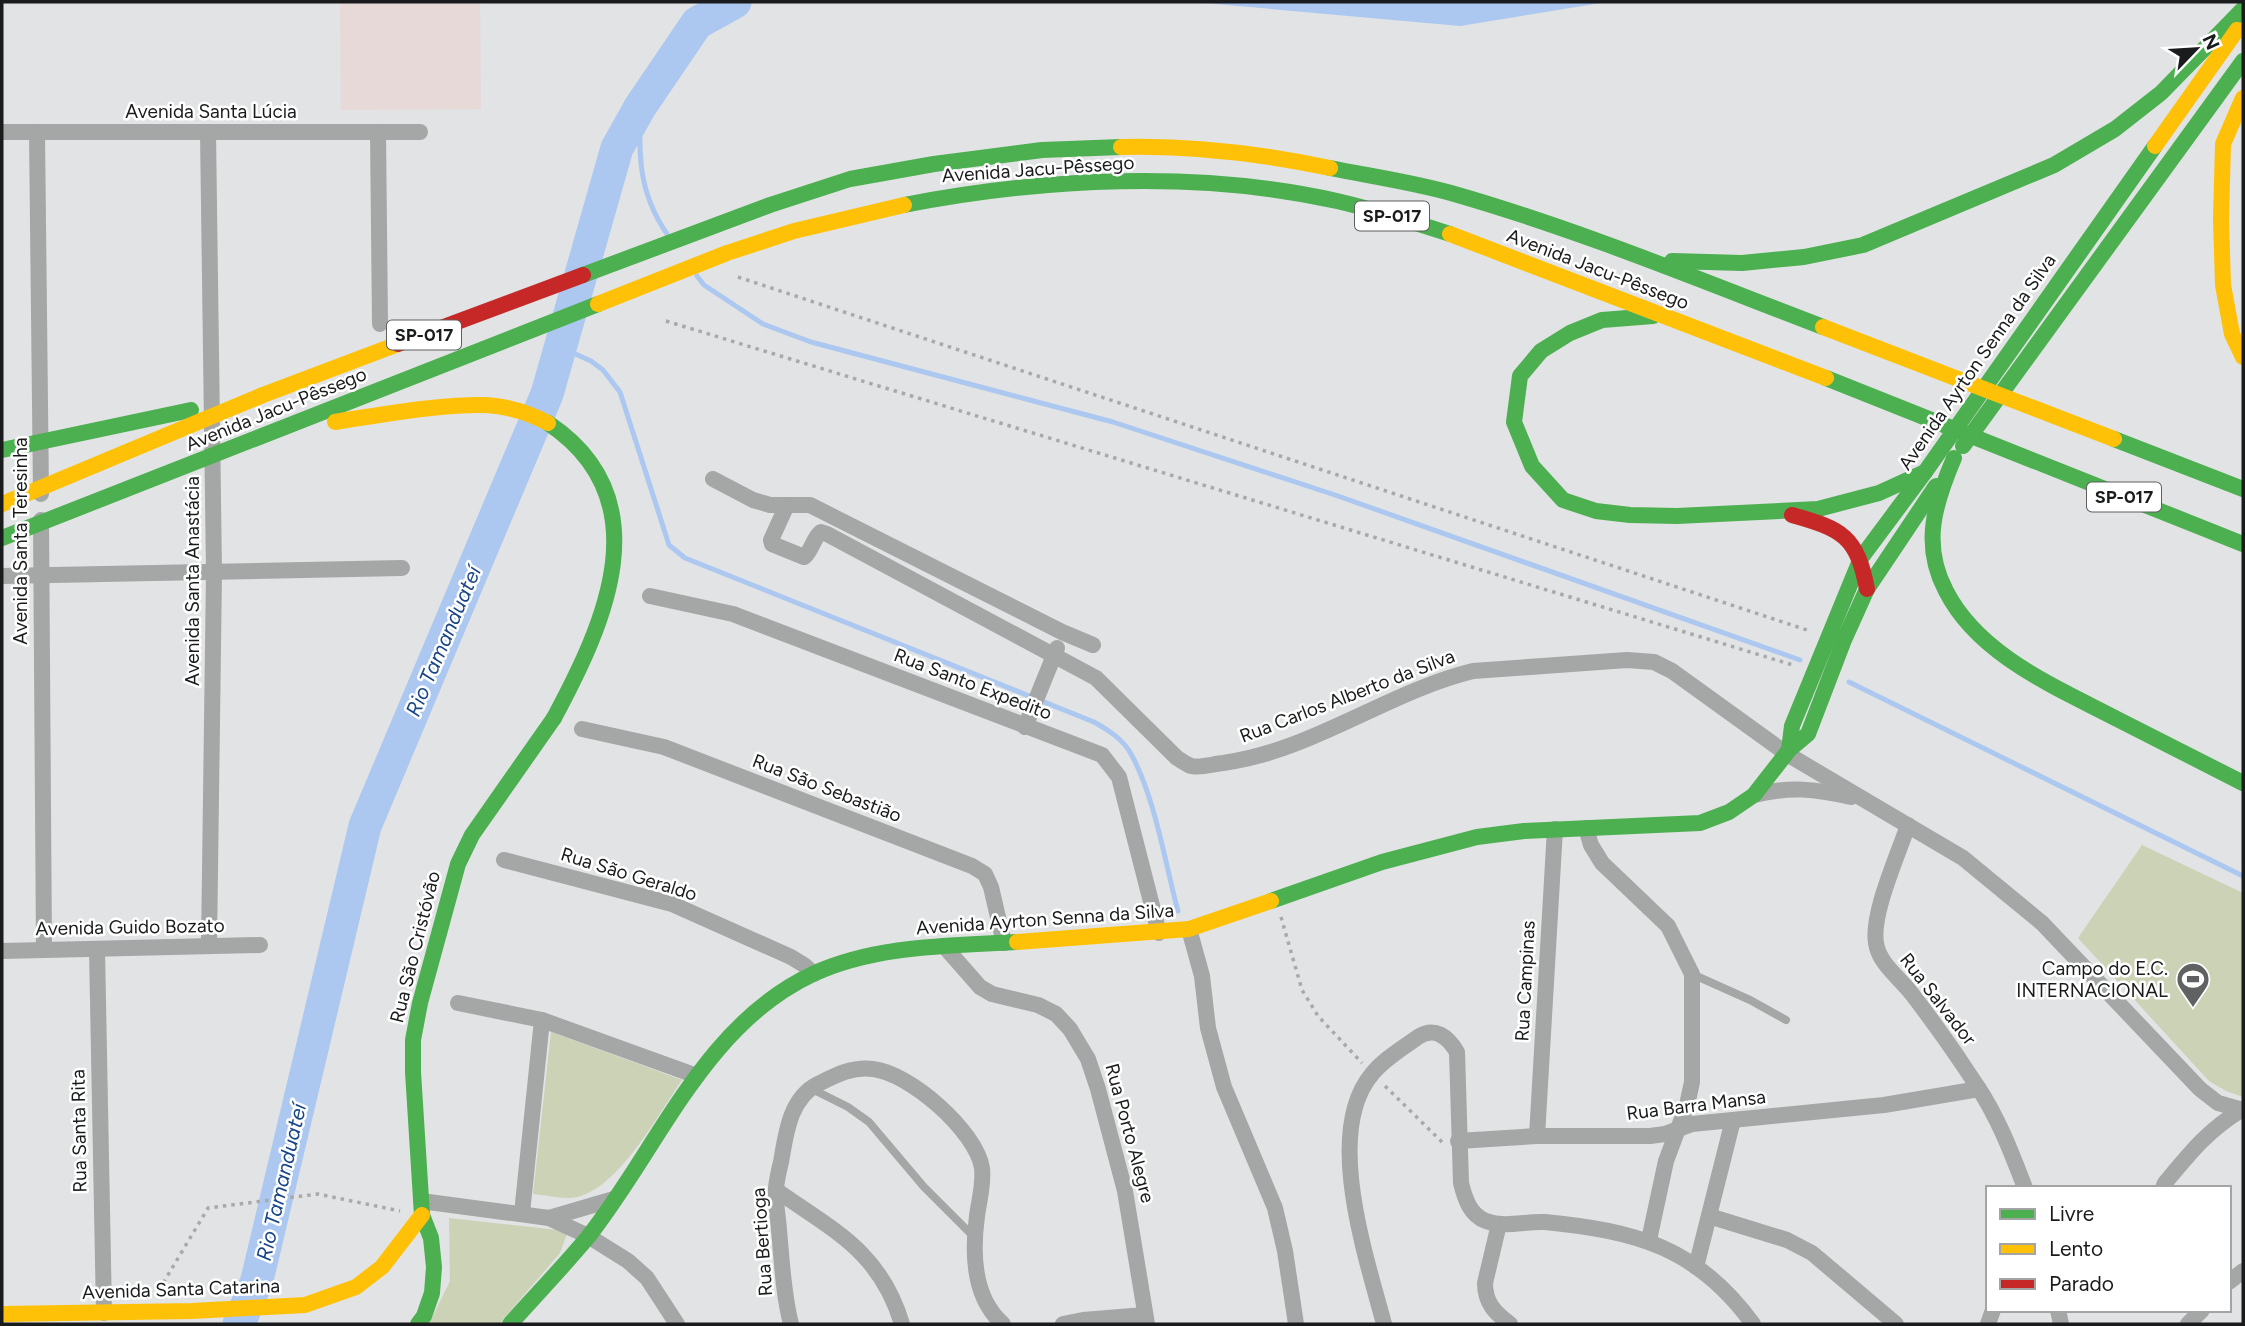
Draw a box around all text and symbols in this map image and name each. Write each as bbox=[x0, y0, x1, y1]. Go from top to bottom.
north arrow bbox=[2161, 14, 2231, 84]
text: N bbox=[2197, 31, 2224, 54]
street label: Avenida Santa Lúcia bbox=[125, 100, 297, 123]
street label: Avenida Jacu-Pêssego bbox=[941, 151, 1135, 187]
road number: SP-017 bbox=[1355, 202, 1429, 230]
street label: Avenida Jacu-Pêssego bbox=[1504, 224, 1692, 314]
street label: Avenida Ayrton Senna da Silva bbox=[1893, 250, 2061, 474]
road number: SP-017 bbox=[387, 320, 461, 349]
street label: Avenida Jacu-Pêssego bbox=[182, 362, 370, 456]
street label: Avenida Santa Teresinha bbox=[9, 437, 32, 645]
street label: Avenida Santa Anastácia bbox=[181, 476, 204, 686]
road number: SP-017 bbox=[2087, 482, 2161, 512]
water label: Rio Tamanduateí bbox=[400, 559, 487, 720]
street label: Rua Santo Expedito bbox=[891, 643, 1055, 725]
street label: Rua Carlos Alberto da Silva bbox=[1236, 644, 1458, 748]
street label: Rua São Sebastião bbox=[749, 749, 905, 827]
street label: Rua São Geraldo bbox=[558, 842, 700, 906]
street label: Rua São Cristóvão bbox=[385, 869, 445, 1025]
street label: Avenida Ayrton Senna da Silva bbox=[915, 899, 1175, 939]
street label: Avenida Guido Bozato bbox=[35, 914, 225, 940]
street label: Rua Campinas bbox=[1510, 920, 1540, 1042]
street label: Rua Salvador bbox=[1895, 948, 1981, 1050]
place label: Campo do E.C. INTERNACIONAL bbox=[2016, 957, 2168, 1002]
sports icon: Campo do E.C. INTERNACIONAL bbox=[2174, 960, 2212, 1009]
street label: Rua Porto Alegre bbox=[1100, 1061, 1160, 1205]
street label: Rua Santa Rita bbox=[66, 1069, 92, 1193]
street label: Rua Barra Mansa bbox=[1625, 1085, 1767, 1125]
water label: Rio Tamanduateí bbox=[251, 1098, 312, 1263]
legend bbox=[1986, 1186, 2231, 1312]
street label: Rua Bertioga bbox=[747, 1187, 777, 1297]
text: Livre bbox=[2049, 1201, 2094, 1226]
text: Lento bbox=[2049, 1236, 2103, 1261]
text: Parado bbox=[2049, 1271, 2114, 1296]
street label: Avenida Santa Catarina bbox=[82, 1274, 280, 1304]

